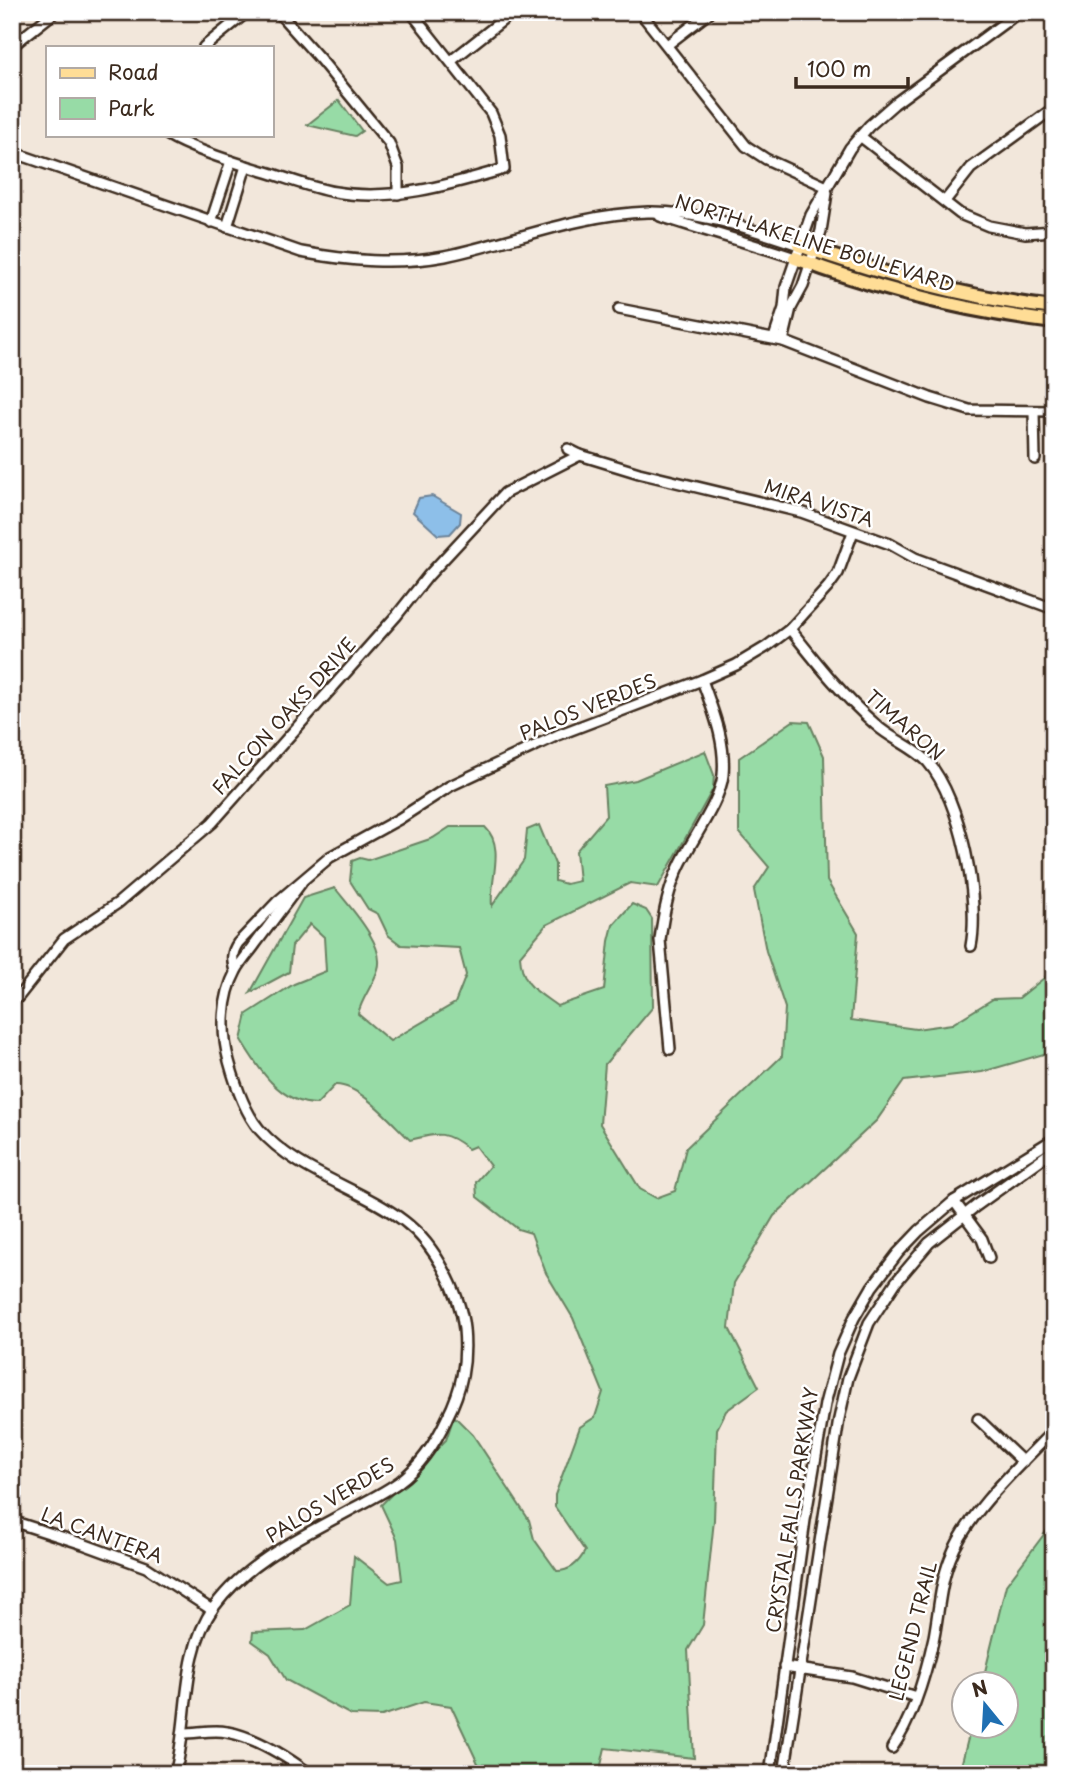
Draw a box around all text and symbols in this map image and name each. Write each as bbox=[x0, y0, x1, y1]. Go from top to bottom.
legend bbox=[46, 46, 273, 136]
scale bar bbox=[796, 46, 908, 90]
text: 100 m bbox=[807, 52, 871, 84]
text: Road bbox=[108, 55, 159, 87]
text: Park bbox=[108, 91, 155, 123]
street label: NORTH LAKELINE BOULEVARD bbox=[672, 186, 959, 298]
street label: MIRA VISTA bbox=[761, 471, 878, 533]
street label: FALCON OAKS DRIVE bbox=[205, 630, 362, 800]
street label: PALOS VERDES bbox=[515, 666, 660, 746]
street label: TIMARON bbox=[860, 682, 951, 766]
street label: CRYSTAL FALLS PARKWAY bbox=[758, 1385, 824, 1635]
street label: PALOS VERDES bbox=[260, 1450, 399, 1549]
street label: LA CANTERA bbox=[38, 1499, 167, 1569]
street label: LEGEND TRAIL bbox=[881, 1558, 943, 1703]
north arrow bbox=[950, 1670, 1020, 1740]
text: N bbox=[968, 1672, 991, 1704]

